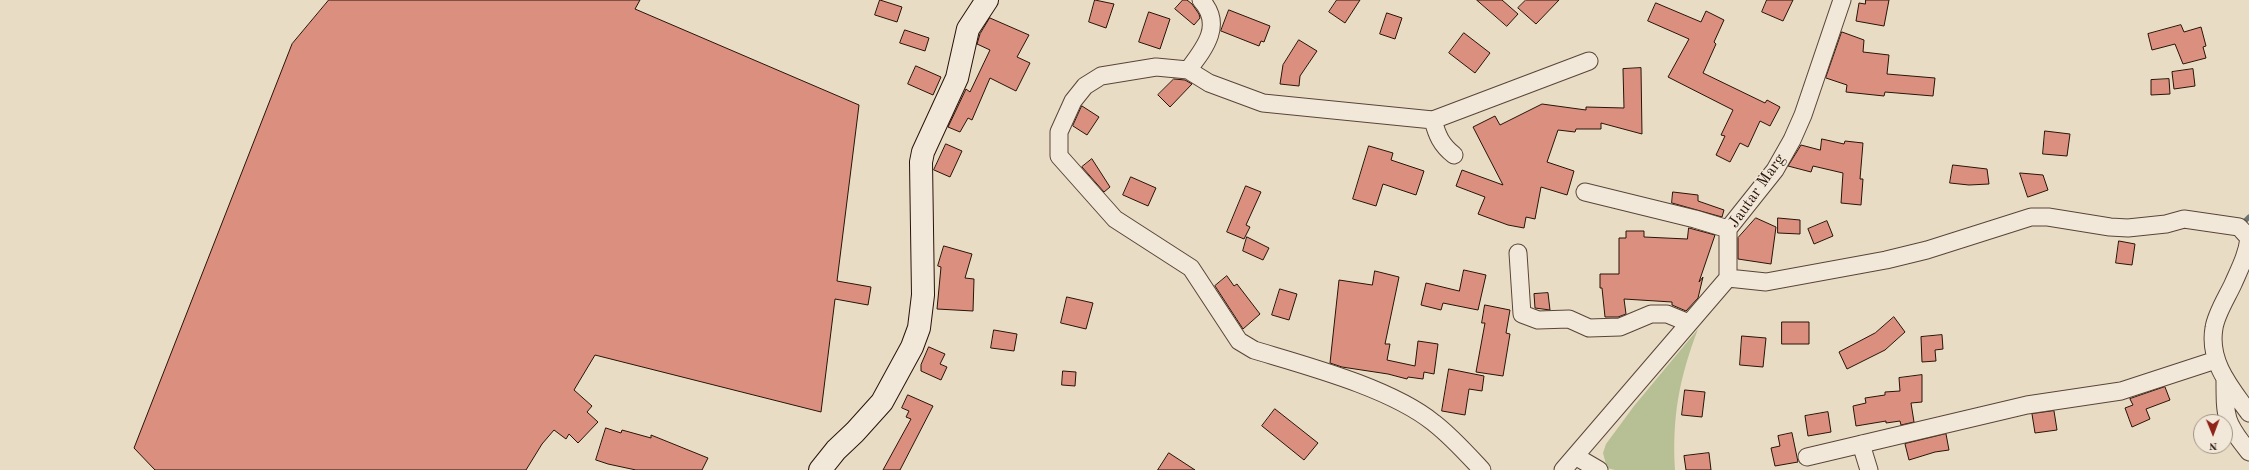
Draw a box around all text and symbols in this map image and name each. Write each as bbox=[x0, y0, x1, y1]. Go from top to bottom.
street label: Jautar Marg bbox=[1724, 150, 1790, 232]
north arrow bbox=[2193, 414, 2233, 454]
text: N bbox=[2209, 440, 2217, 451]

